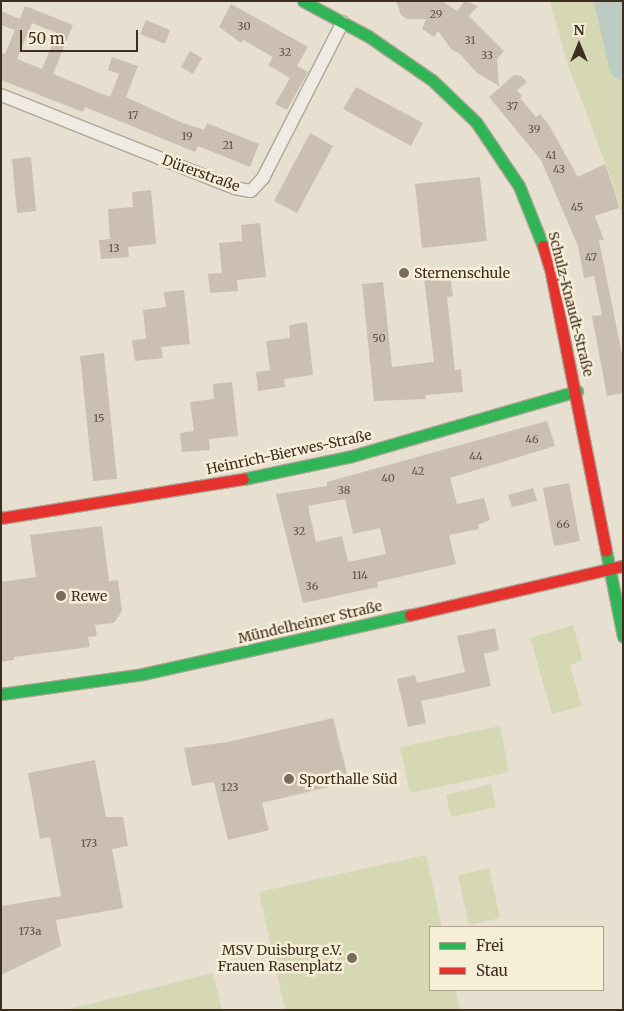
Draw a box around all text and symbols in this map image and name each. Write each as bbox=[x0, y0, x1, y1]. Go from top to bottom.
house number: 29 bbox=[430, 7, 442, 21]
house number: 30 bbox=[237, 19, 251, 33]
scale bar bbox=[22, 20, 140, 52]
north arrow bbox=[554, 20, 604, 70]
text: N bbox=[573, 21, 585, 39]
text: 50 m bbox=[28, 29, 65, 48]
house number: 31 bbox=[465, 33, 475, 47]
house number: 32 bbox=[279, 45, 291, 59]
house number: 33 bbox=[481, 48, 493, 62]
house number: 37 bbox=[506, 99, 518, 113]
house number: 17 bbox=[128, 108, 138, 122]
house number: 39 bbox=[528, 122, 540, 136]
house number: 19 bbox=[181, 129, 193, 143]
house number: 21 bbox=[222, 138, 234, 152]
house number: 41 bbox=[546, 148, 556, 162]
street label: Dürerstraße bbox=[160, 151, 242, 195]
house number: 43 bbox=[553, 162, 565, 176]
house number: 45 bbox=[571, 200, 583, 214]
street label: Schulz-Knaudt-Straße bbox=[545, 230, 597, 378]
house number: 13 bbox=[109, 241, 119, 255]
house number: 47 bbox=[585, 250, 597, 264]
place label: Sternenschule bbox=[414, 265, 510, 281]
marker: Sternenschule bbox=[398, 267, 410, 279]
house number: 50 bbox=[372, 331, 386, 345]
house number: 15 bbox=[93, 411, 105, 425]
street label: Heinrich-Bierwes-Straße bbox=[205, 426, 373, 478]
house number: 46 bbox=[525, 432, 539, 446]
house number: 44 bbox=[469, 449, 483, 463]
house number: 42 bbox=[412, 464, 424, 478]
house number: 40 bbox=[381, 471, 395, 485]
house number: 38 bbox=[338, 483, 350, 497]
house number: 66 bbox=[556, 517, 570, 531]
house number: 32 bbox=[293, 524, 305, 538]
house number: 114 bbox=[352, 568, 368, 582]
house number: 36 bbox=[306, 579, 318, 593]
place label: Rewe bbox=[71, 588, 107, 604]
marker: Rewe bbox=[55, 590, 67, 602]
street label: Mündelheimer Straße bbox=[236, 597, 384, 647]
place label: Sporthalle Süd bbox=[299, 771, 397, 787]
marker: Sporthalle Süd bbox=[283, 773, 295, 785]
house number: 123 bbox=[221, 780, 239, 794]
house number: 173 bbox=[81, 836, 97, 850]
house number: 173a bbox=[19, 924, 41, 938]
legend bbox=[429, 926, 604, 991]
text: Frei bbox=[476, 936, 504, 955]
place label: MSV Duisburg e.V. Frauen Rasenplatz bbox=[218, 942, 342, 974]
marker: MSV Duisburg e.V. Frauen Rasenplatz bbox=[346, 952, 358, 964]
text: Stau bbox=[476, 961, 508, 980]

